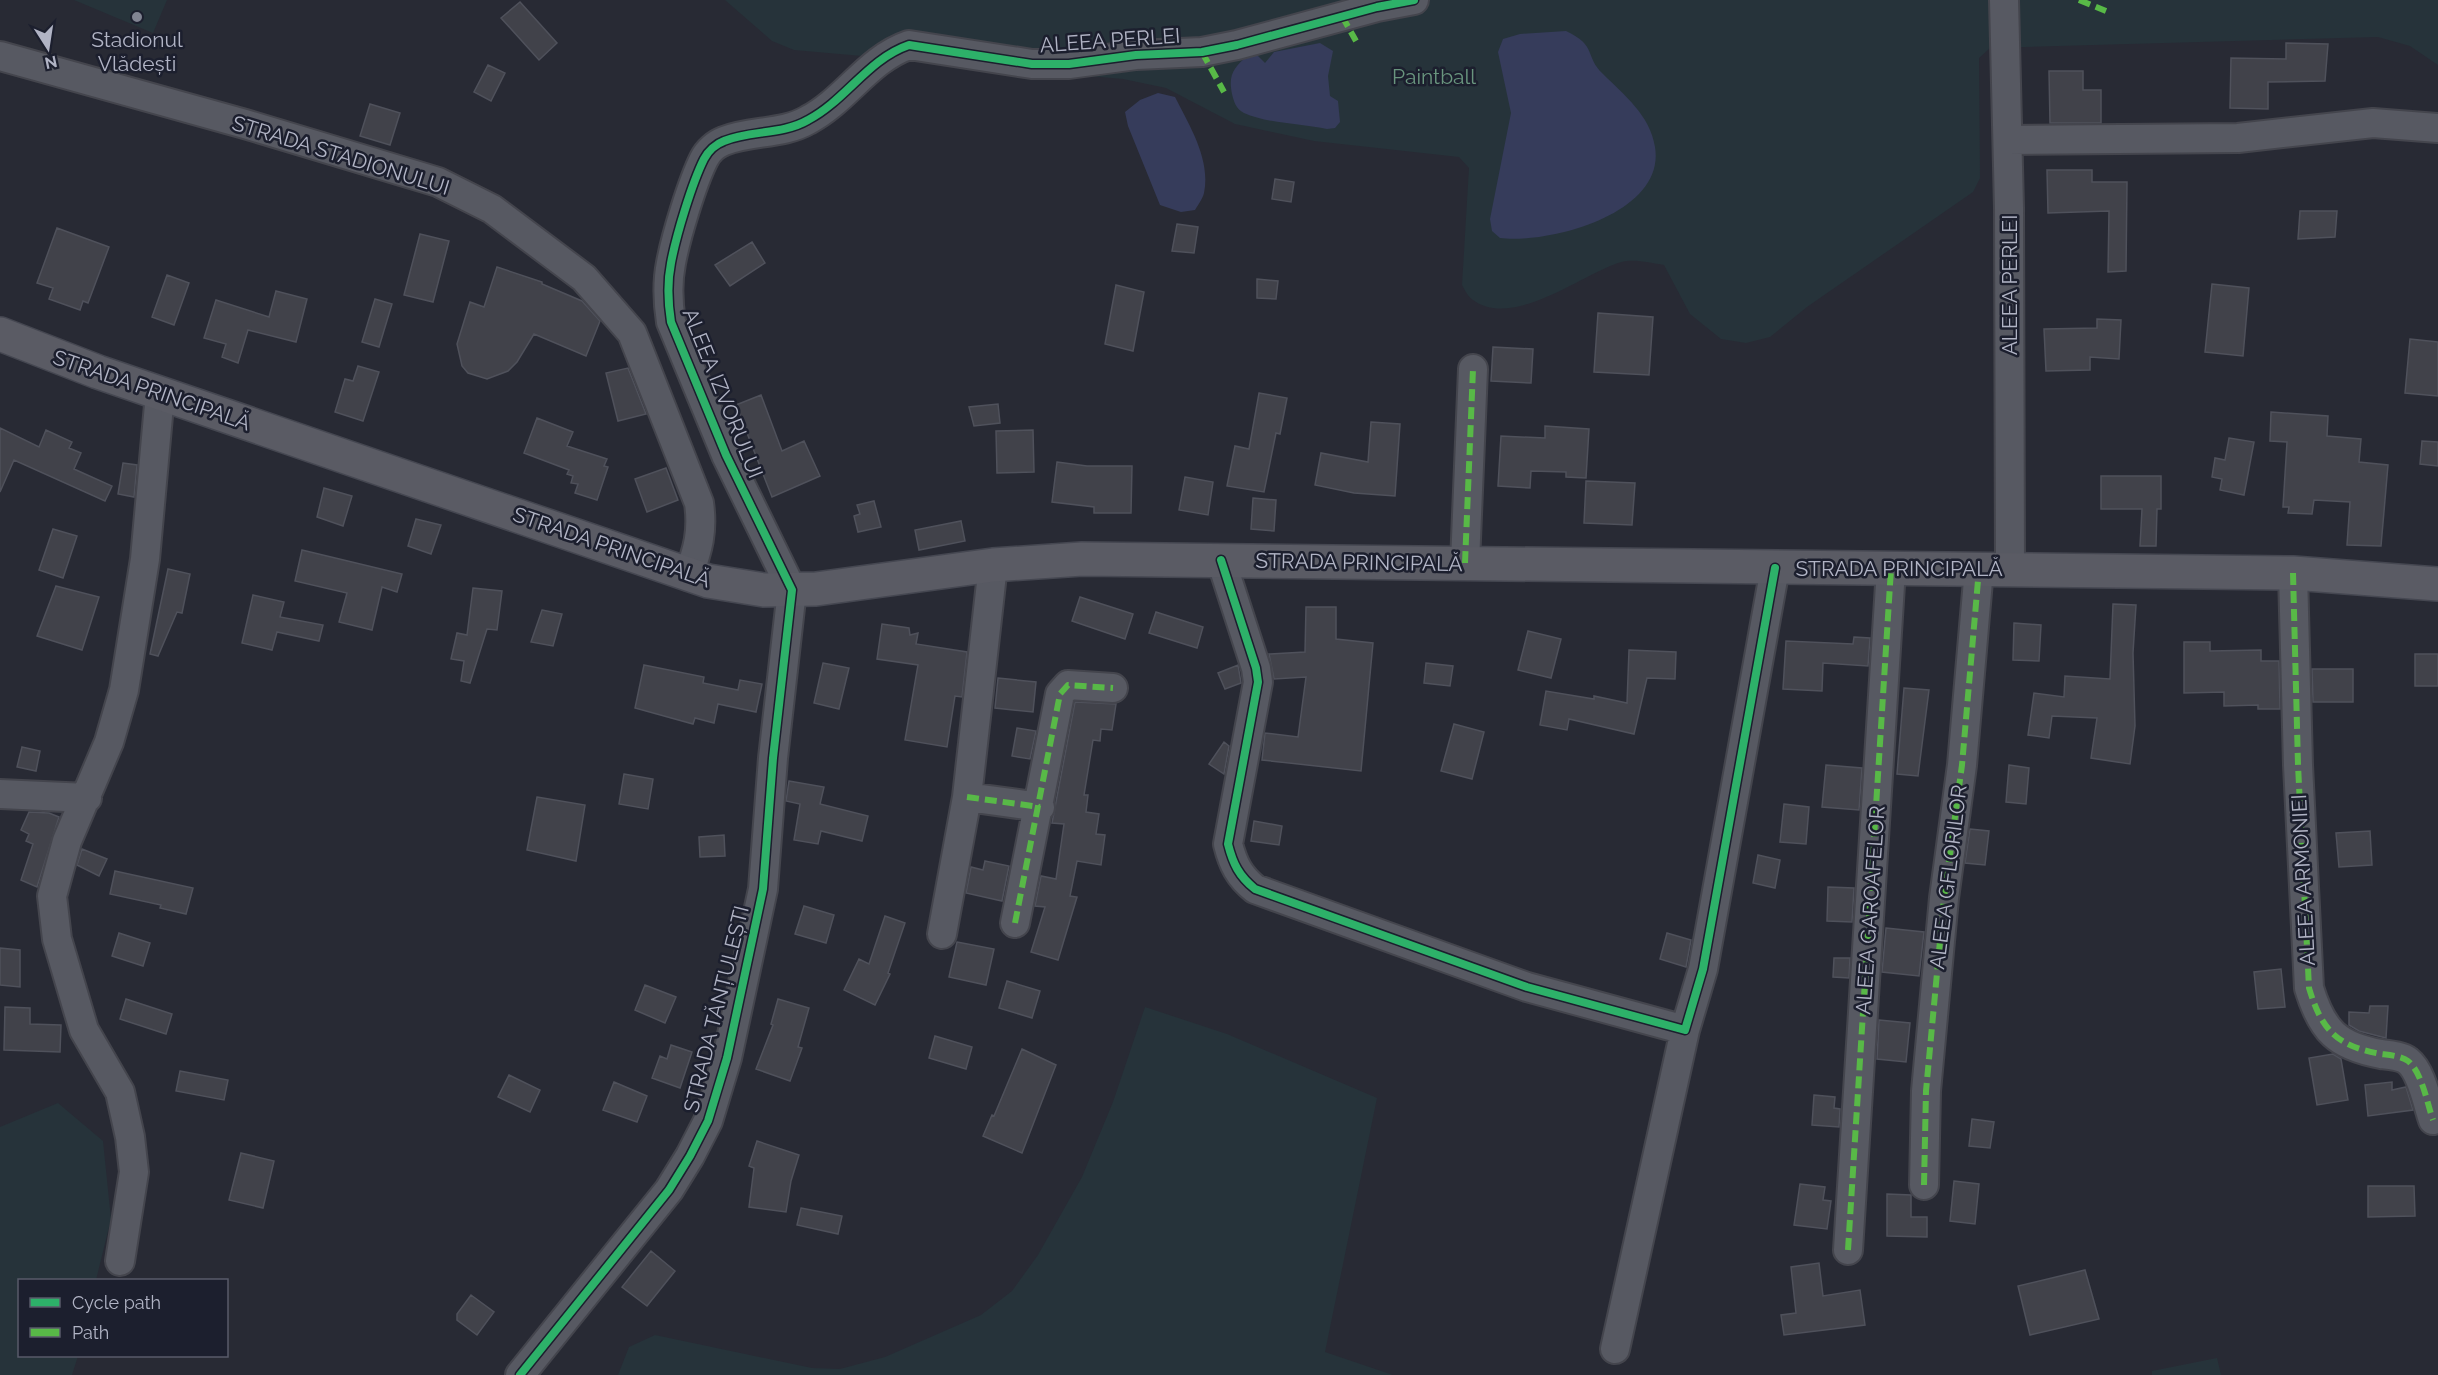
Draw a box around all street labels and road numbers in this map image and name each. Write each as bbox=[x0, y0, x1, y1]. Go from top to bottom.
street label: ALEEA PERLEI bbox=[1039, 23, 1181, 57]
street label: STRADA STADIONULUI bbox=[229, 110, 453, 200]
street label: ALEEA PERLEI bbox=[1997, 215, 2022, 355]
street label: ALEEA IZVORULUI bbox=[677, 304, 769, 482]
street label: STRADA PRINCIPALĂ bbox=[50, 344, 254, 436]
street label: STRADA PRINCIPALĂ bbox=[510, 501, 714, 593]
street label: STRADA PRINCIPALĂ bbox=[1255, 548, 1463, 576]
street label: STRADA PRINCIPALĂ bbox=[1795, 556, 2003, 581]
street label: ALEEA GFLORILOR bbox=[1924, 783, 1972, 971]
street label: ALEEA ARMONIEI bbox=[2286, 794, 2320, 966]
street label: ALEEA GAROAFELOR bbox=[1850, 805, 1890, 1015]
street label: STRADA TĂNȚULEȘTI bbox=[678, 903, 754, 1115]

